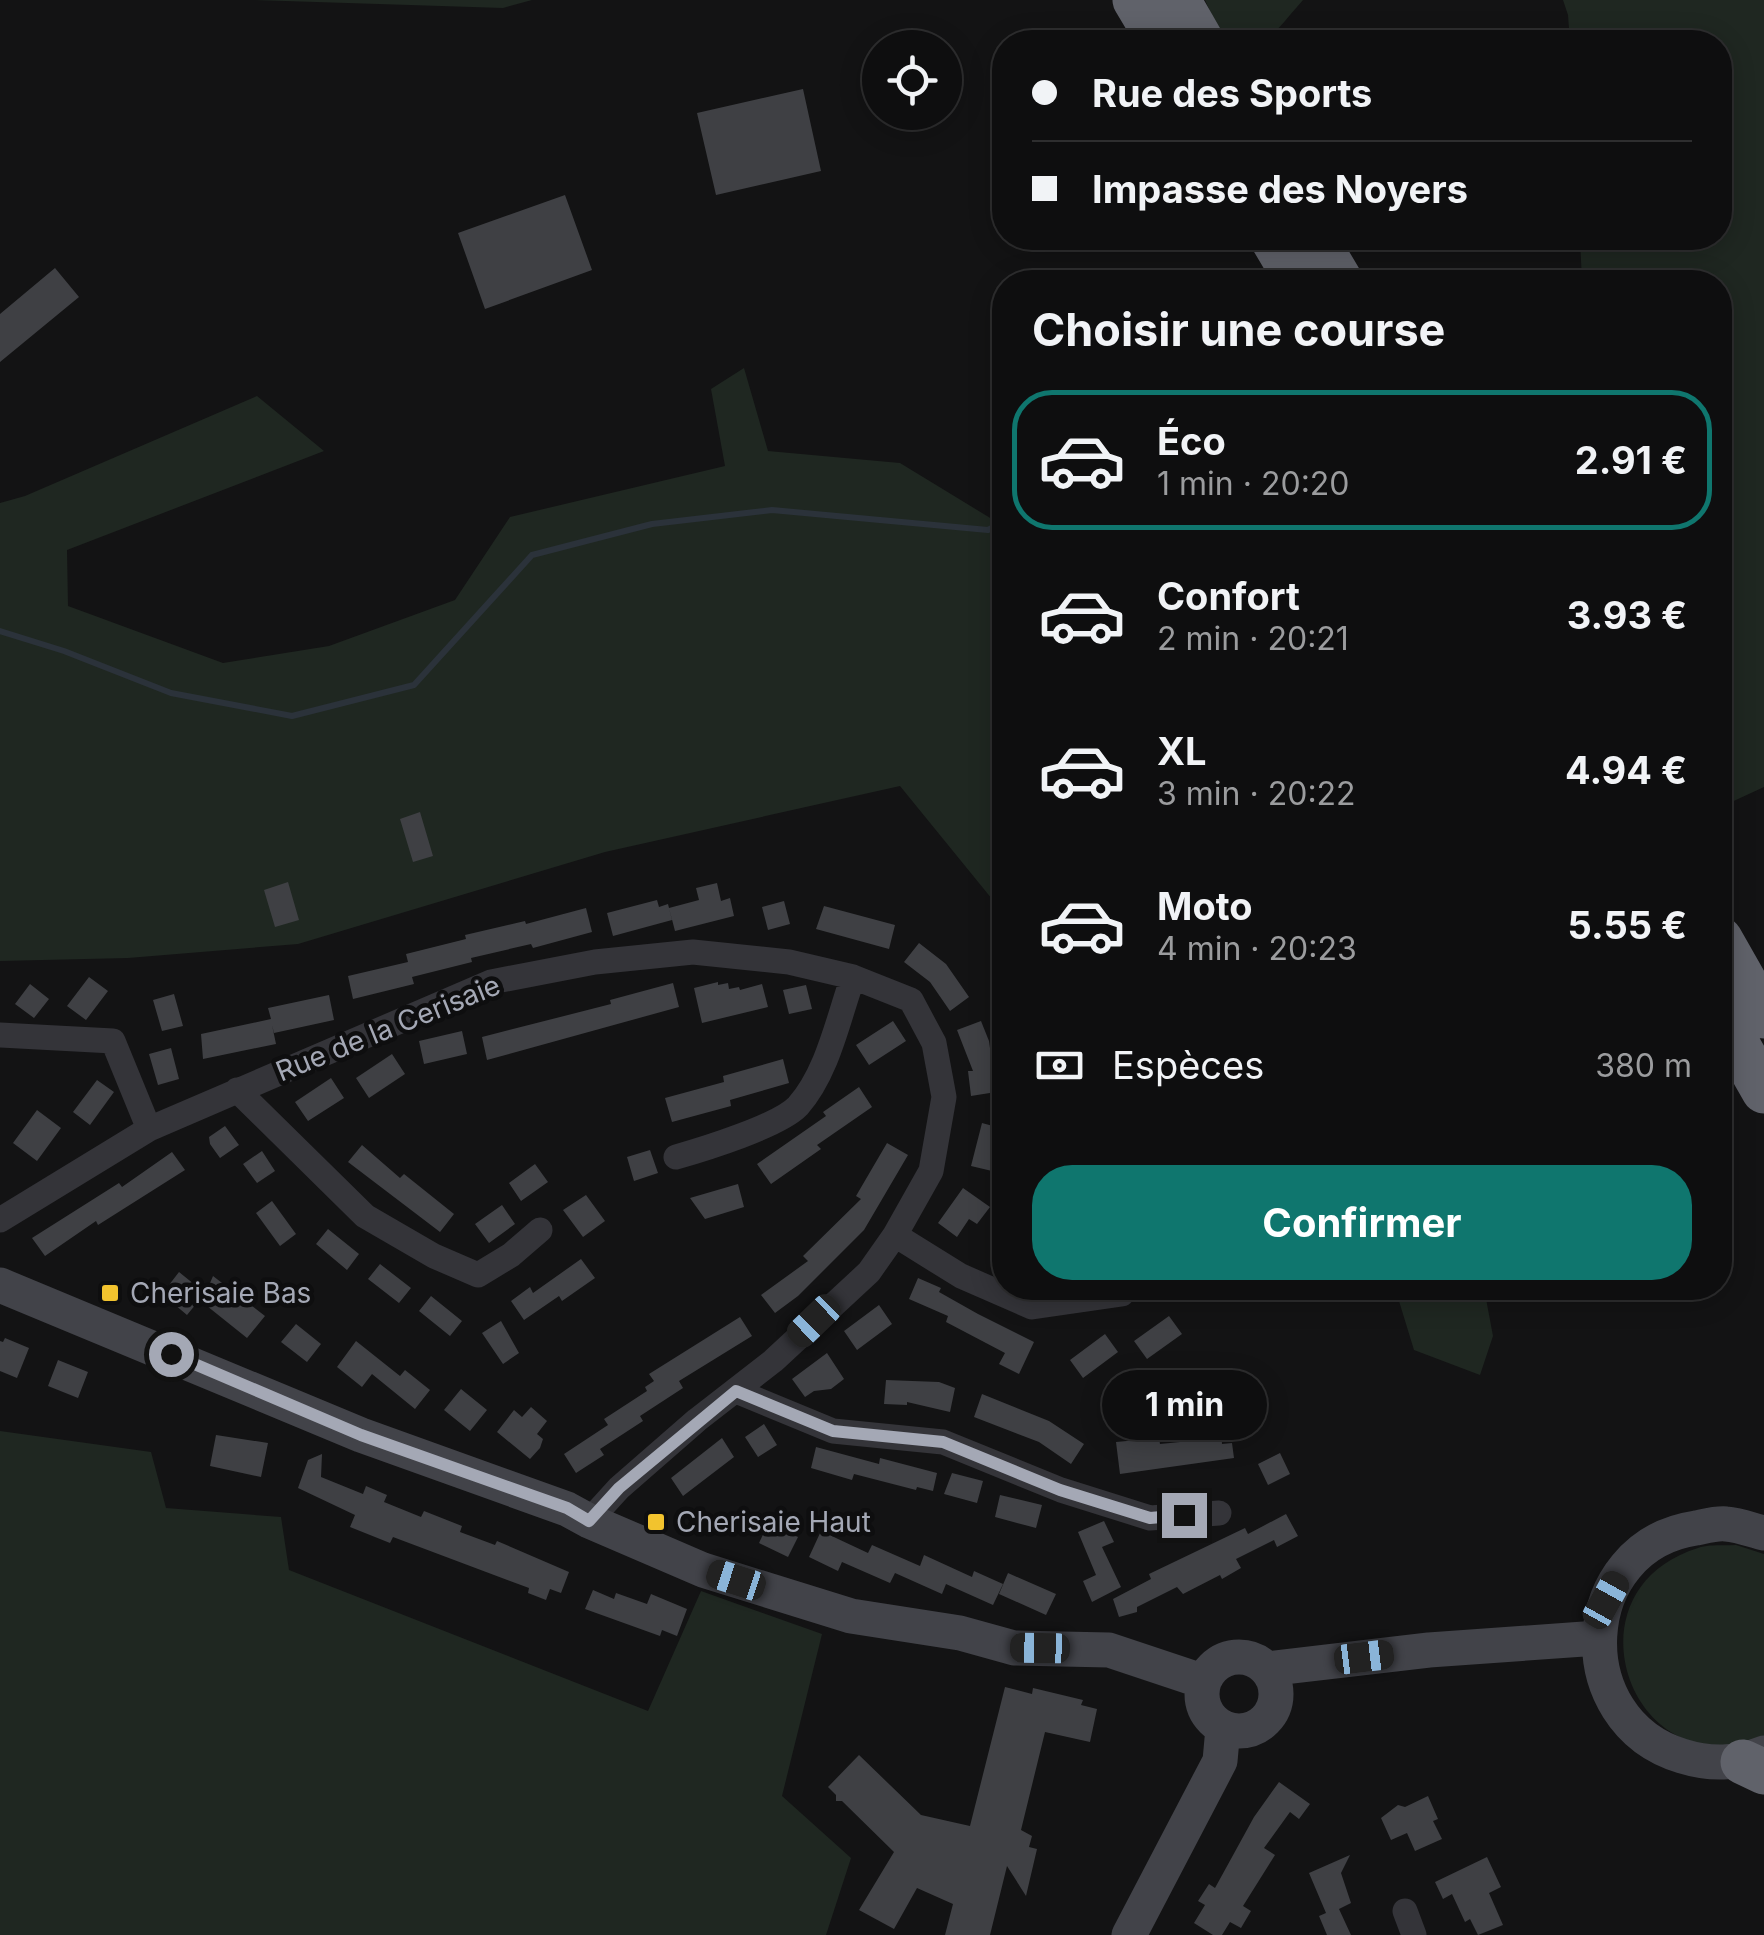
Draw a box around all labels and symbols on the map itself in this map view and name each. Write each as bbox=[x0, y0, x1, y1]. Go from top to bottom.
street label: Rue de la Cerisaie bbox=[271, 968, 505, 1088]
place label: Cherisaie Bas bbox=[130, 1276, 311, 1310]
marker: Cherisaie Bas bbox=[99, 1282, 121, 1304]
car bbox=[782, 1289, 846, 1353]
route start bbox=[149, 1332, 194, 1377]
callout: 1 min bbox=[1102, 1370, 1266, 1440]
route end bbox=[1162, 1493, 1207, 1538]
place label: Cherisaie Haut bbox=[676, 1505, 871, 1539]
marker: Cherisaie Haut bbox=[645, 1511, 667, 1533]
car bbox=[703, 1556, 769, 1604]
car bbox=[1578, 1566, 1634, 1634]
car bbox=[1010, 1632, 1070, 1664]
car bbox=[1332, 1638, 1396, 1676]

